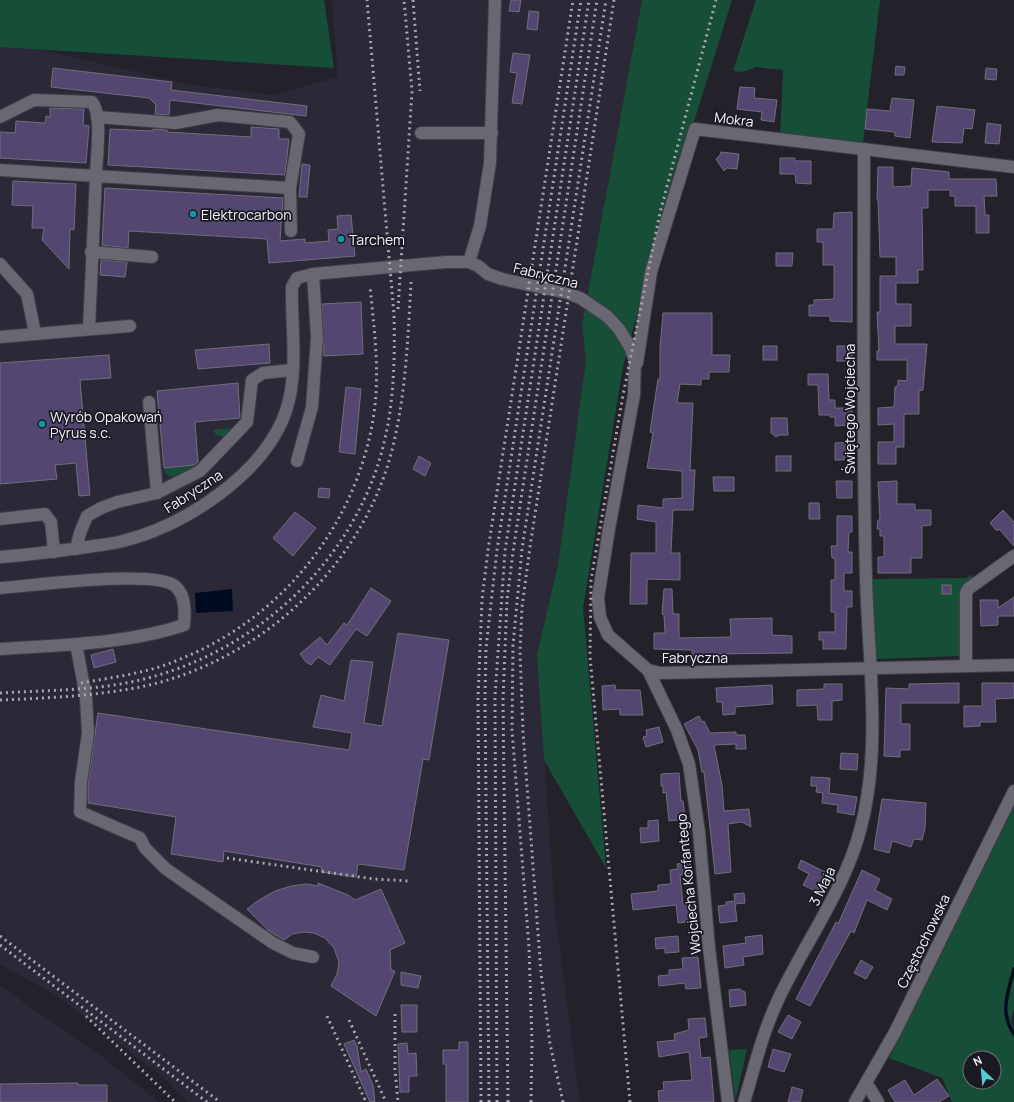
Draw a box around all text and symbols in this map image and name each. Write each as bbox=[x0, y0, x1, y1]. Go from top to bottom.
street label: Mokra bbox=[713, 107, 755, 131]
place label: Elektrocarbon bbox=[201, 205, 292, 224]
marker: Elektrocarbon bbox=[188, 209, 198, 219]
place label: Tarchem bbox=[349, 230, 405, 249]
marker: Tarchem bbox=[336, 234, 346, 244]
street label: Fabryczna bbox=[512, 258, 580, 292]
street label: Świętego Wojciecha bbox=[840, 344, 859, 474]
place label: Wyrób Opakowań Pyrus s.c. bbox=[50, 407, 162, 442]
marker: Wyrób Opakowań Pyrus s.c. bbox=[37, 419, 47, 429]
street label: Fabryczna bbox=[160, 465, 226, 517]
street label: Fabryczna bbox=[662, 648, 728, 667]
street label: Wojciecha Korfantego bbox=[671, 813, 705, 955]
street label: 3 Maja bbox=[804, 863, 840, 909]
street label: Częstochowska bbox=[892, 891, 954, 991]
north arrow bbox=[962, 1050, 1002, 1090]
text: N bbox=[971, 1052, 984, 1069]

